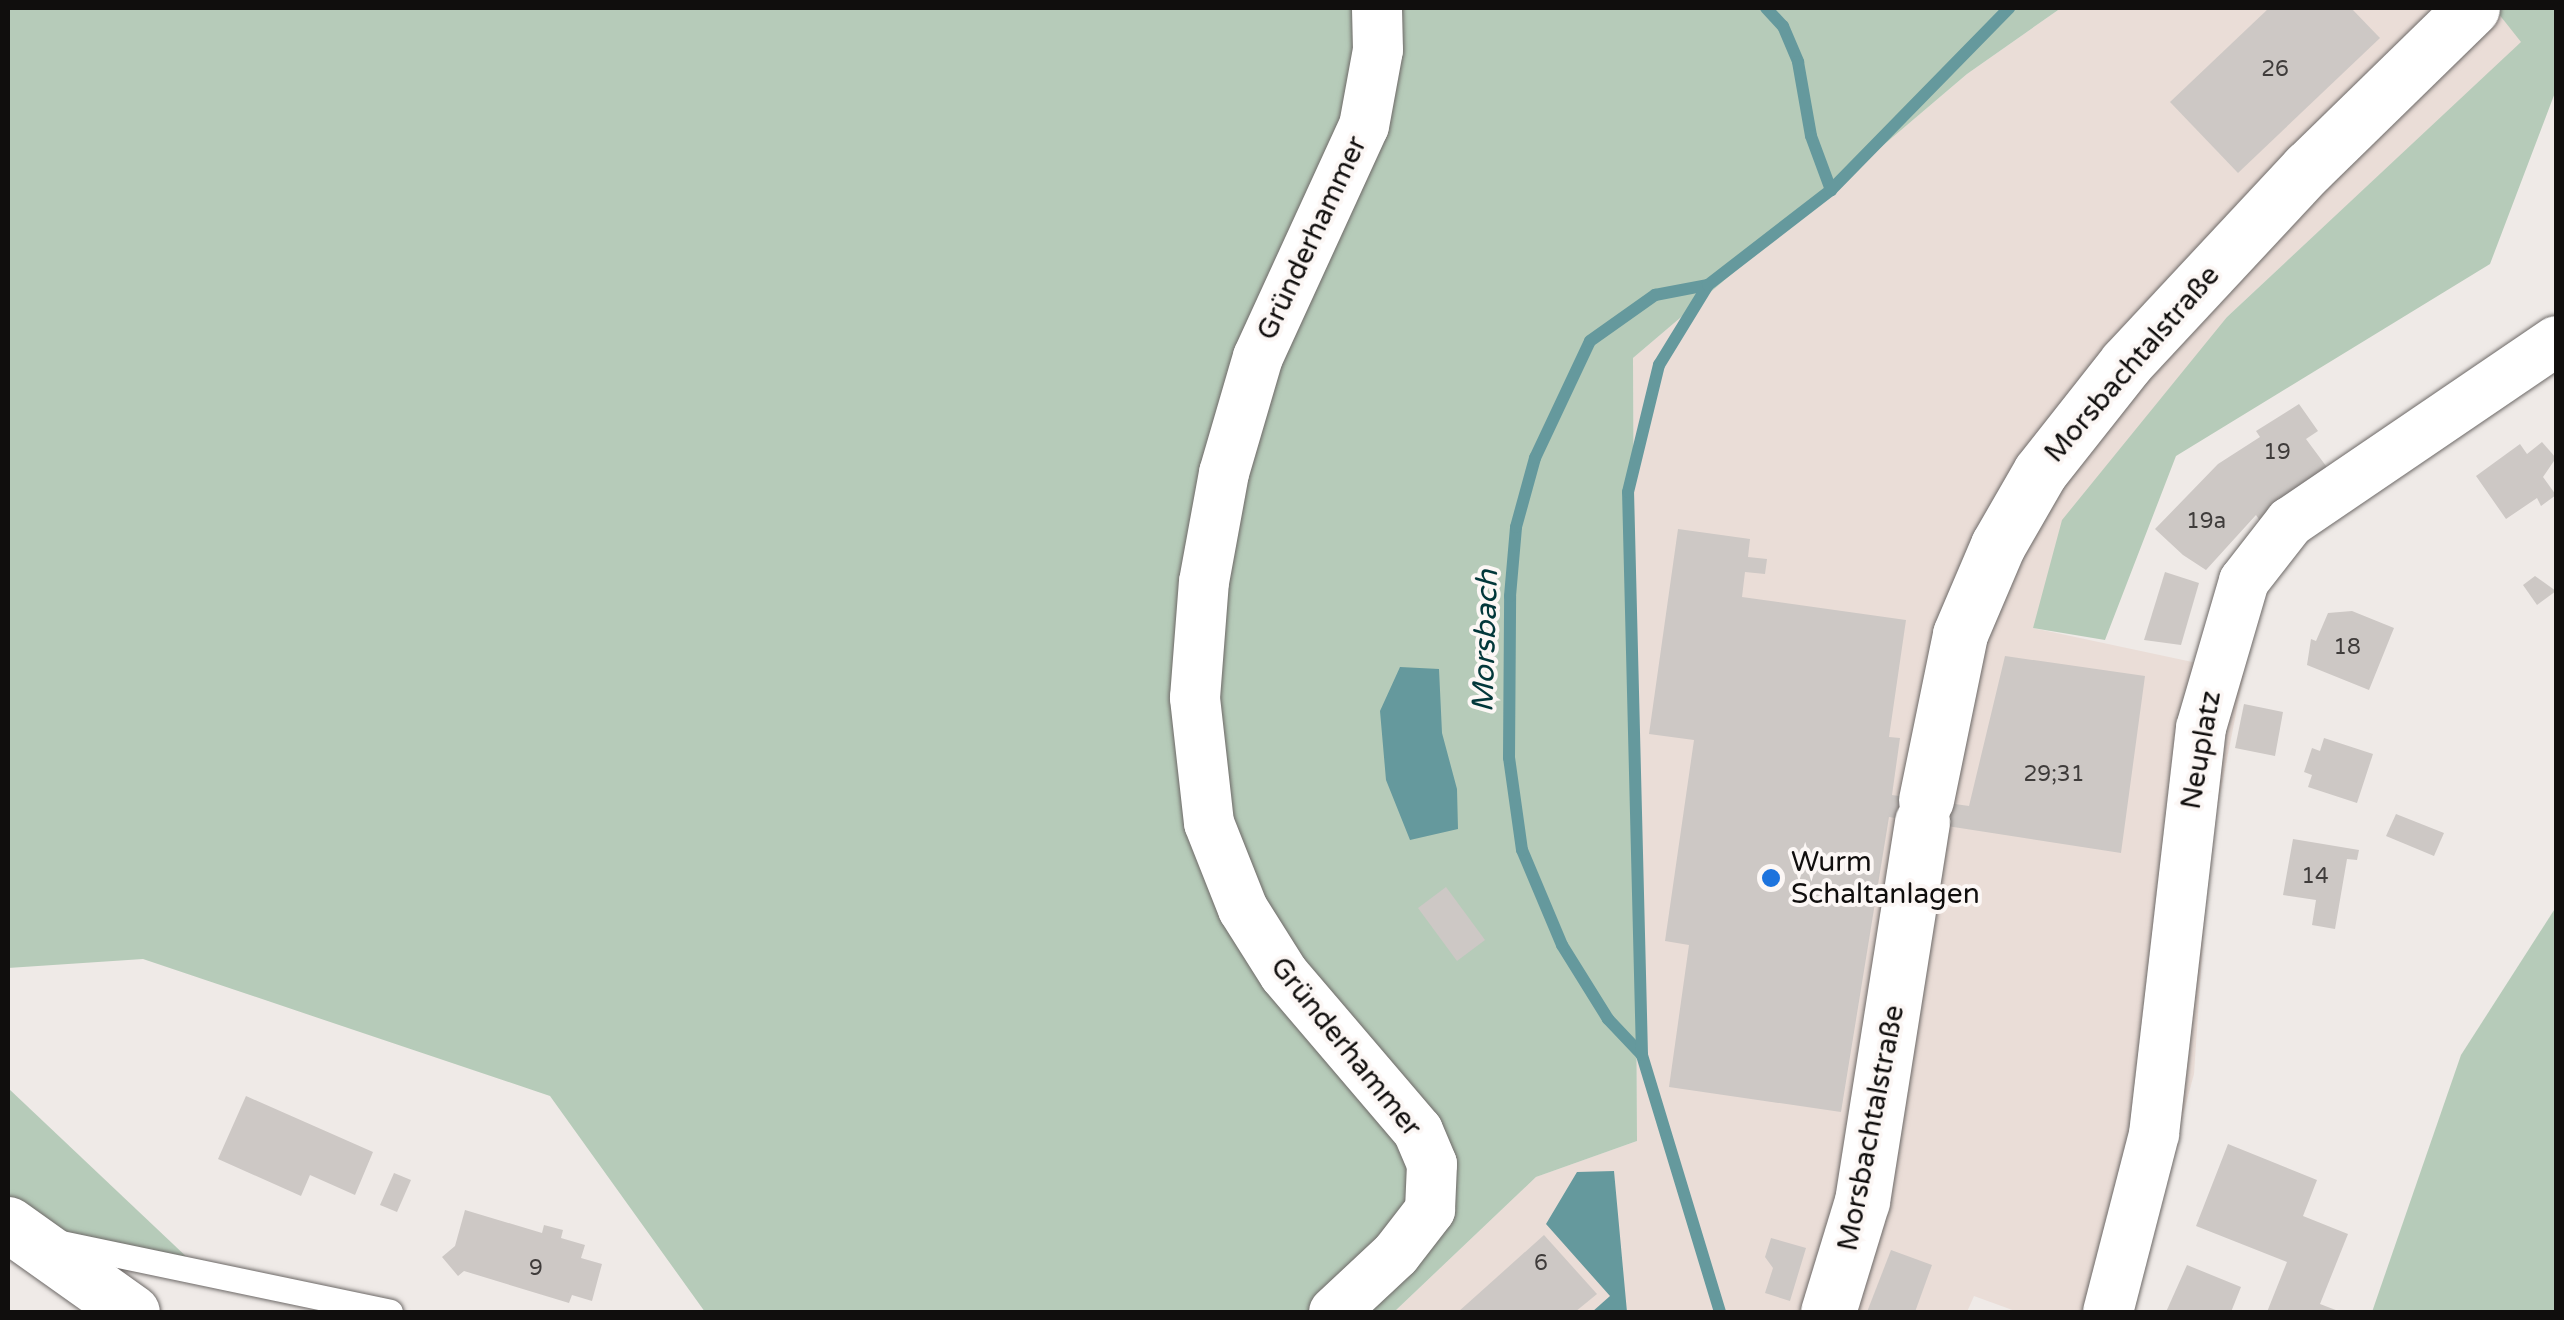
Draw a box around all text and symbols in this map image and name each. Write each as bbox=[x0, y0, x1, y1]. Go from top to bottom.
house number: 26 bbox=[2261, 57, 2289, 83]
street label: Gründerhammer bbox=[1250, 131, 1374, 345]
street label: Morsbachtalstraße bbox=[2037, 259, 2227, 469]
house number: 19 bbox=[2263, 440, 2291, 466]
house number: 19a bbox=[2186, 509, 2226, 535]
water label: Morsbach bbox=[1466, 569, 1506, 713]
house number: 18 bbox=[2333, 635, 2361, 661]
street label: Neuplatz bbox=[2174, 688, 2228, 812]
house number: 29;31 bbox=[2024, 762, 2084, 788]
place label: Wurm Schaltanlagen bbox=[1791, 845, 1980, 911]
house number: 14 bbox=[2301, 864, 2329, 890]
marker: Wurm Schaltanlagen bbox=[1760, 867, 1782, 889]
street label: Gründerhammer bbox=[1263, 951, 1429, 1143]
street label: Morsbachtalstraße bbox=[1831, 1002, 1911, 1254]
house number: 6 bbox=[1534, 1251, 1548, 1277]
house number: 9 bbox=[529, 1256, 543, 1282]

